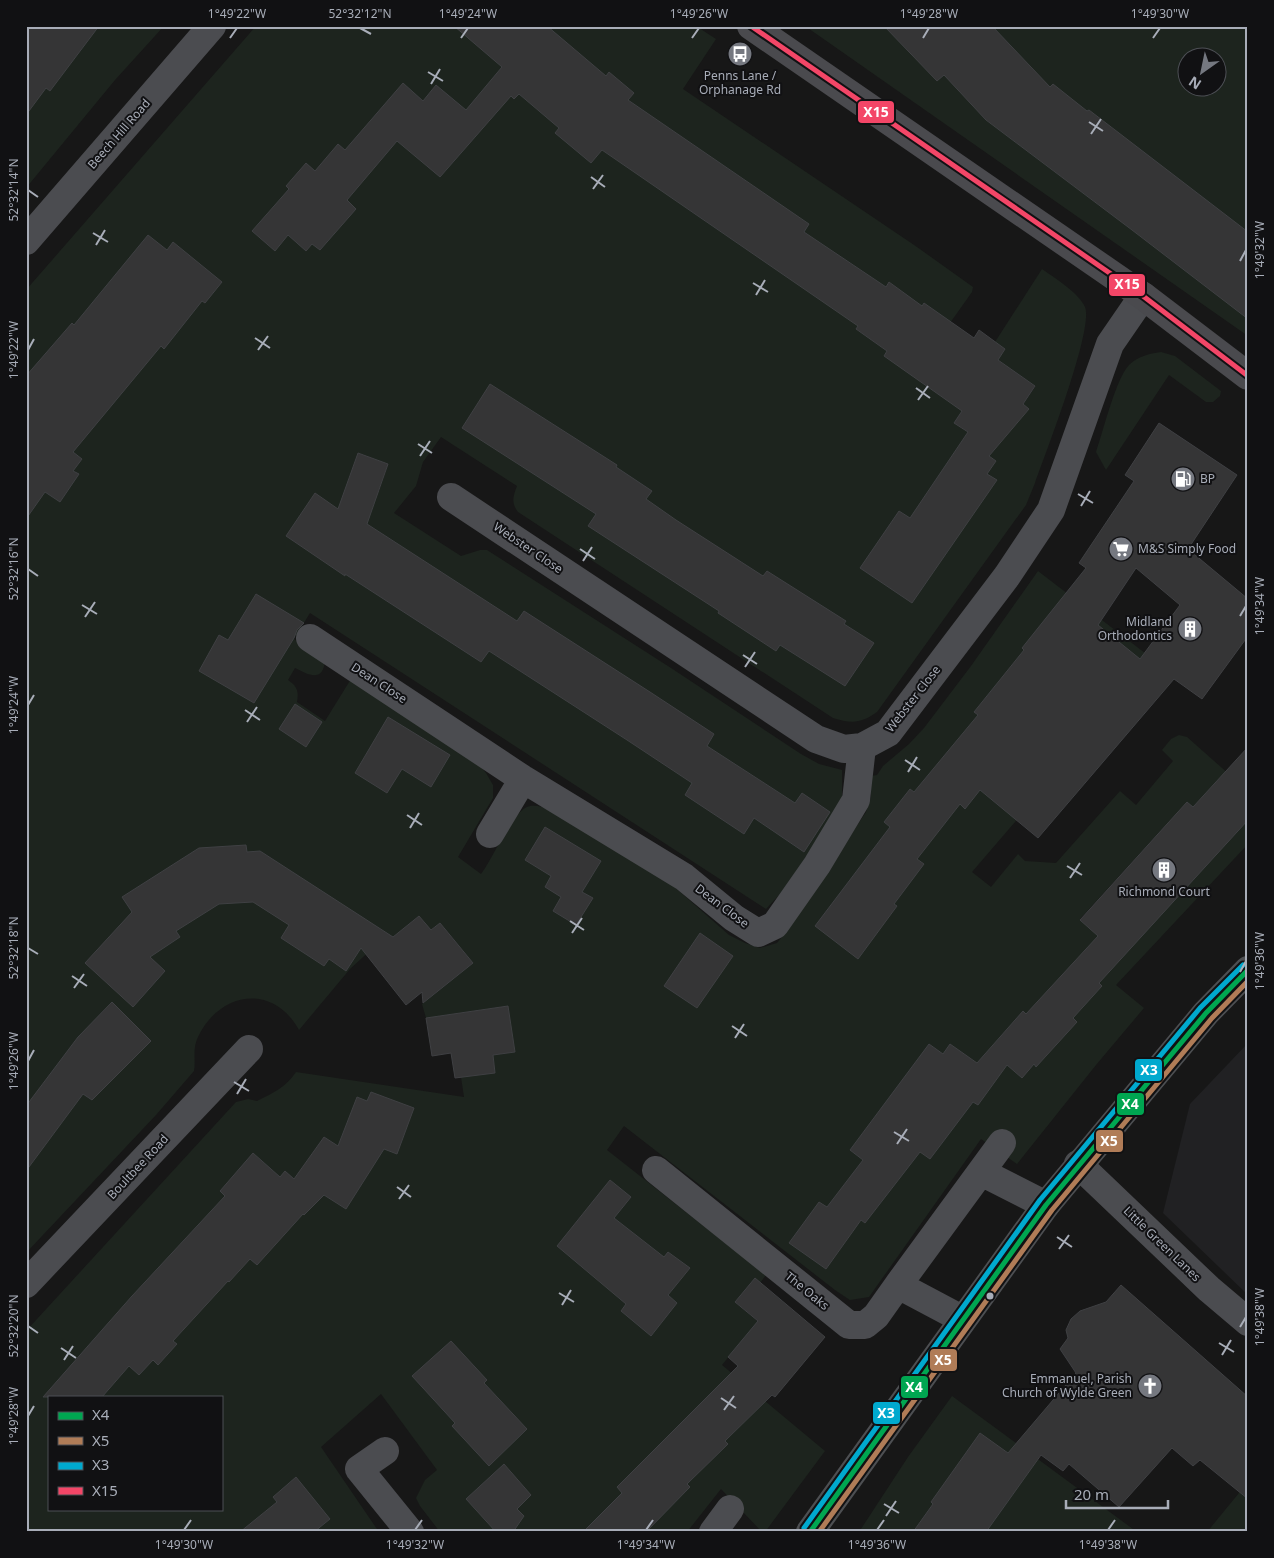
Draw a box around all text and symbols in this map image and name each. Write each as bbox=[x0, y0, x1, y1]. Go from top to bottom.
text: 1°49'22"W bbox=[208, 5, 266, 22]
text: 52°32'12"N bbox=[328, 5, 392, 22]
text: 1°49'24"W bbox=[439, 5, 497, 22]
text: 1°49'26"W bbox=[670, 5, 728, 22]
text: 1°49'28"W bbox=[900, 5, 958, 22]
text: 1°49'30"W bbox=[1131, 5, 1189, 22]
bus stop icon: Penns Lane / Orphanage Rd bbox=[727, 41, 753, 67]
north arrow bbox=[1176, 48, 1226, 98]
place label: Penns Lane / Orphanage Rd bbox=[699, 67, 781, 98]
text: N bbox=[1185, 72, 1205, 94]
street label: Beech Hill Road bbox=[83, 95, 154, 172]
line badge: X15 bbox=[857, 100, 895, 124]
text: X15 bbox=[863, 102, 889, 121]
text: 52°32'14"N bbox=[5, 158, 22, 222]
text: 1°49'32"W bbox=[1251, 221, 1268, 279]
line badge: X15 bbox=[1108, 273, 1146, 297]
text: X15 bbox=[1114, 274, 1140, 293]
text: 1°49'22"W bbox=[5, 321, 22, 379]
fuel station icon: BP bbox=[1170, 466, 1196, 492]
place label: BP bbox=[1200, 470, 1215, 487]
street label: Webster Close bbox=[490, 518, 567, 577]
supermarket icon: M&S Simply Food bbox=[1108, 536, 1134, 562]
text: 52°32'16"N bbox=[5, 537, 22, 601]
place label: M&S Simply Food bbox=[1138, 540, 1236, 557]
text: 1°49'34"W bbox=[1251, 577, 1268, 635]
place label: Midland Orthodontics bbox=[1098, 613, 1172, 644]
building icon: Midland Orthodontics bbox=[1177, 616, 1203, 642]
street label: Dean Close bbox=[348, 658, 411, 707]
street label: Webster Close bbox=[881, 662, 944, 736]
text: 1°49'24"W bbox=[5, 676, 22, 734]
building icon: Richmond Court bbox=[1151, 857, 1177, 883]
street label: Dean Close bbox=[692, 880, 753, 932]
place label: Richmond Court bbox=[1118, 883, 1211, 900]
text: 52°32'18"N bbox=[5, 916, 22, 980]
text: 1°49'36"W bbox=[1251, 932, 1268, 990]
text: 1°49'26"W bbox=[5, 1032, 22, 1090]
line badge: X3 bbox=[1134, 1058, 1163, 1082]
text: X3 bbox=[1140, 1060, 1158, 1079]
line badge: X4 bbox=[1116, 1092, 1145, 1116]
text: X4 bbox=[1121, 1094, 1139, 1113]
line badge: X5 bbox=[1095, 1129, 1124, 1153]
street label: Boultbee Road bbox=[103, 1131, 172, 1203]
text: X5 bbox=[1100, 1131, 1118, 1150]
street label: Little Green Lanes bbox=[1120, 1202, 1205, 1285]
street label: The Oaks bbox=[782, 1268, 833, 1314]
text: 1°49'38"W bbox=[1251, 1288, 1268, 1346]
unlabelled marker bbox=[985, 1291, 995, 1301]
text: 52°32'20"N bbox=[5, 1294, 22, 1358]
line badge: X5 bbox=[929, 1348, 958, 1372]
text: X5 bbox=[934, 1350, 952, 1369]
place label: Emmanuel, Parish Church of Wylde Green bbox=[1002, 1370, 1132, 1401]
church icon: Emmanuel, Parish Church of Wylde Green bbox=[1137, 1373, 1163, 1399]
line badge: X4 bbox=[900, 1375, 929, 1399]
text: X4 bbox=[905, 1377, 923, 1396]
text: 1°49'28"W bbox=[5, 1387, 22, 1445]
legend bbox=[48, 1396, 222, 1510]
line badge: X3 bbox=[872, 1401, 901, 1425]
text: X3 bbox=[877, 1403, 895, 1422]
text: X4 bbox=[92, 1404, 110, 1424]
text: X5 bbox=[92, 1430, 109, 1450]
text: X3 bbox=[92, 1454, 109, 1474]
scale bar bbox=[1066, 1478, 1169, 1510]
text: X15 bbox=[92, 1480, 118, 1500]
text: 20 m bbox=[1074, 1484, 1109, 1504]
text: 1°49'30"W bbox=[155, 1536, 213, 1553]
text: 1°49'32"W bbox=[386, 1536, 444, 1553]
text: 1°49'34"W bbox=[617, 1536, 675, 1553]
text: 1°49'36"W bbox=[848, 1536, 906, 1553]
text: 1°49'38"W bbox=[1079, 1536, 1137, 1553]

